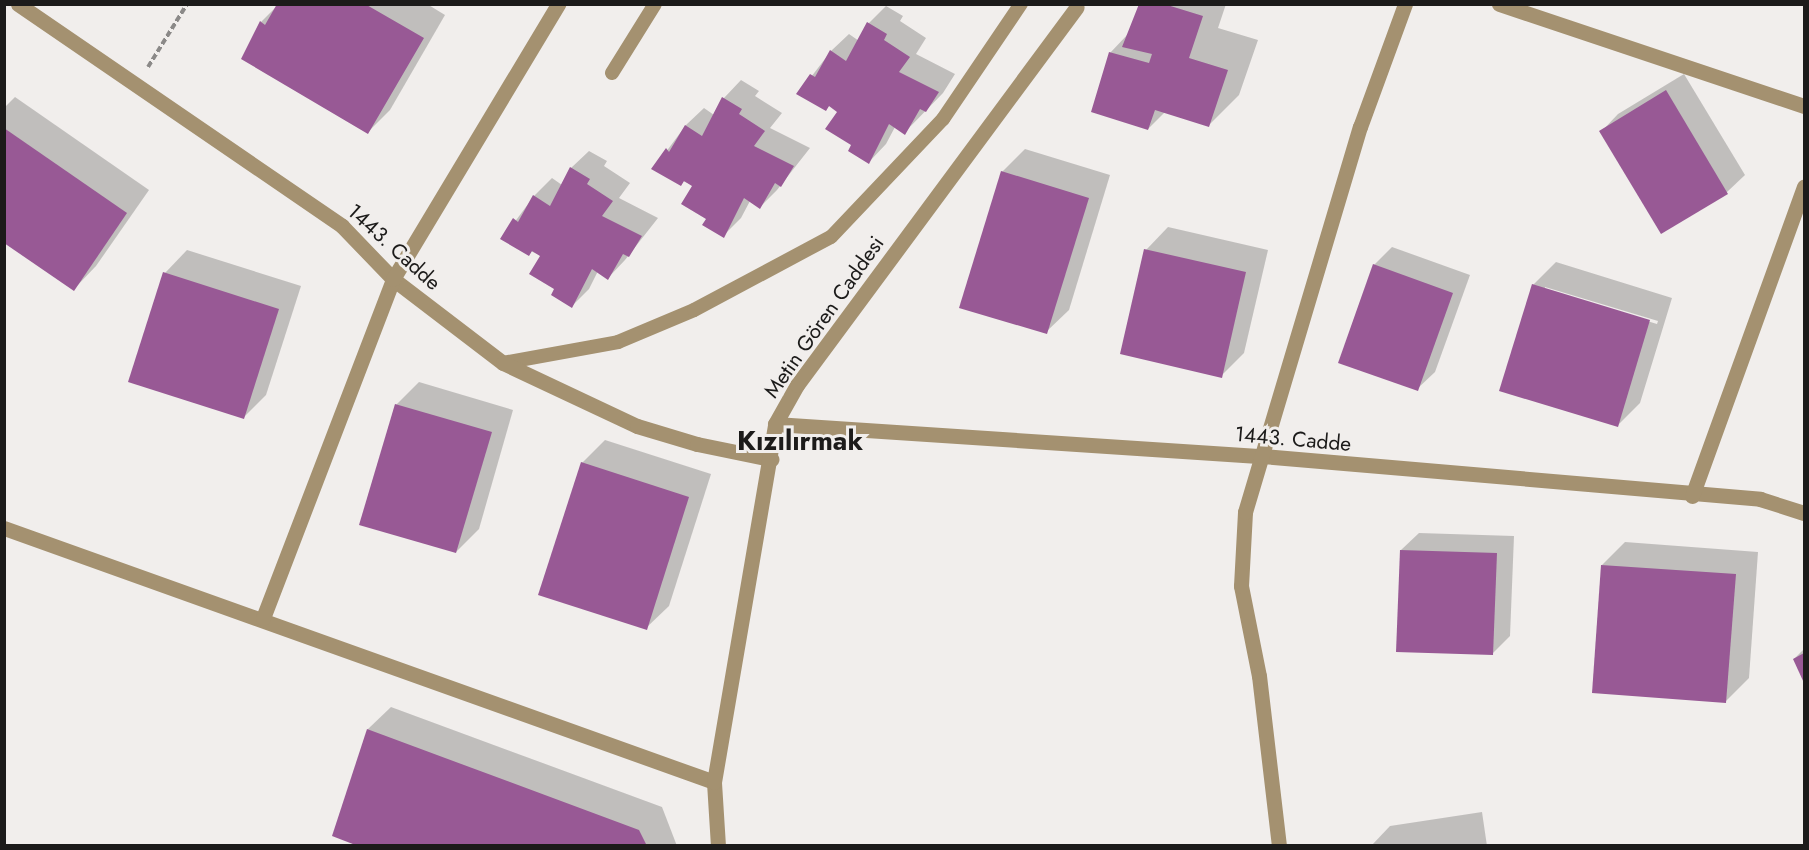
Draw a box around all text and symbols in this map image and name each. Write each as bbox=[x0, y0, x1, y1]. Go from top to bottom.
street label: 1443. Cadde bbox=[342, 199, 446, 295]
street label: Metin Gören Caddesi bbox=[759, 231, 889, 403]
street label: 1443. Cadde bbox=[1234, 421, 1352, 457]
district label: Kızılırmak bbox=[737, 425, 863, 457]

